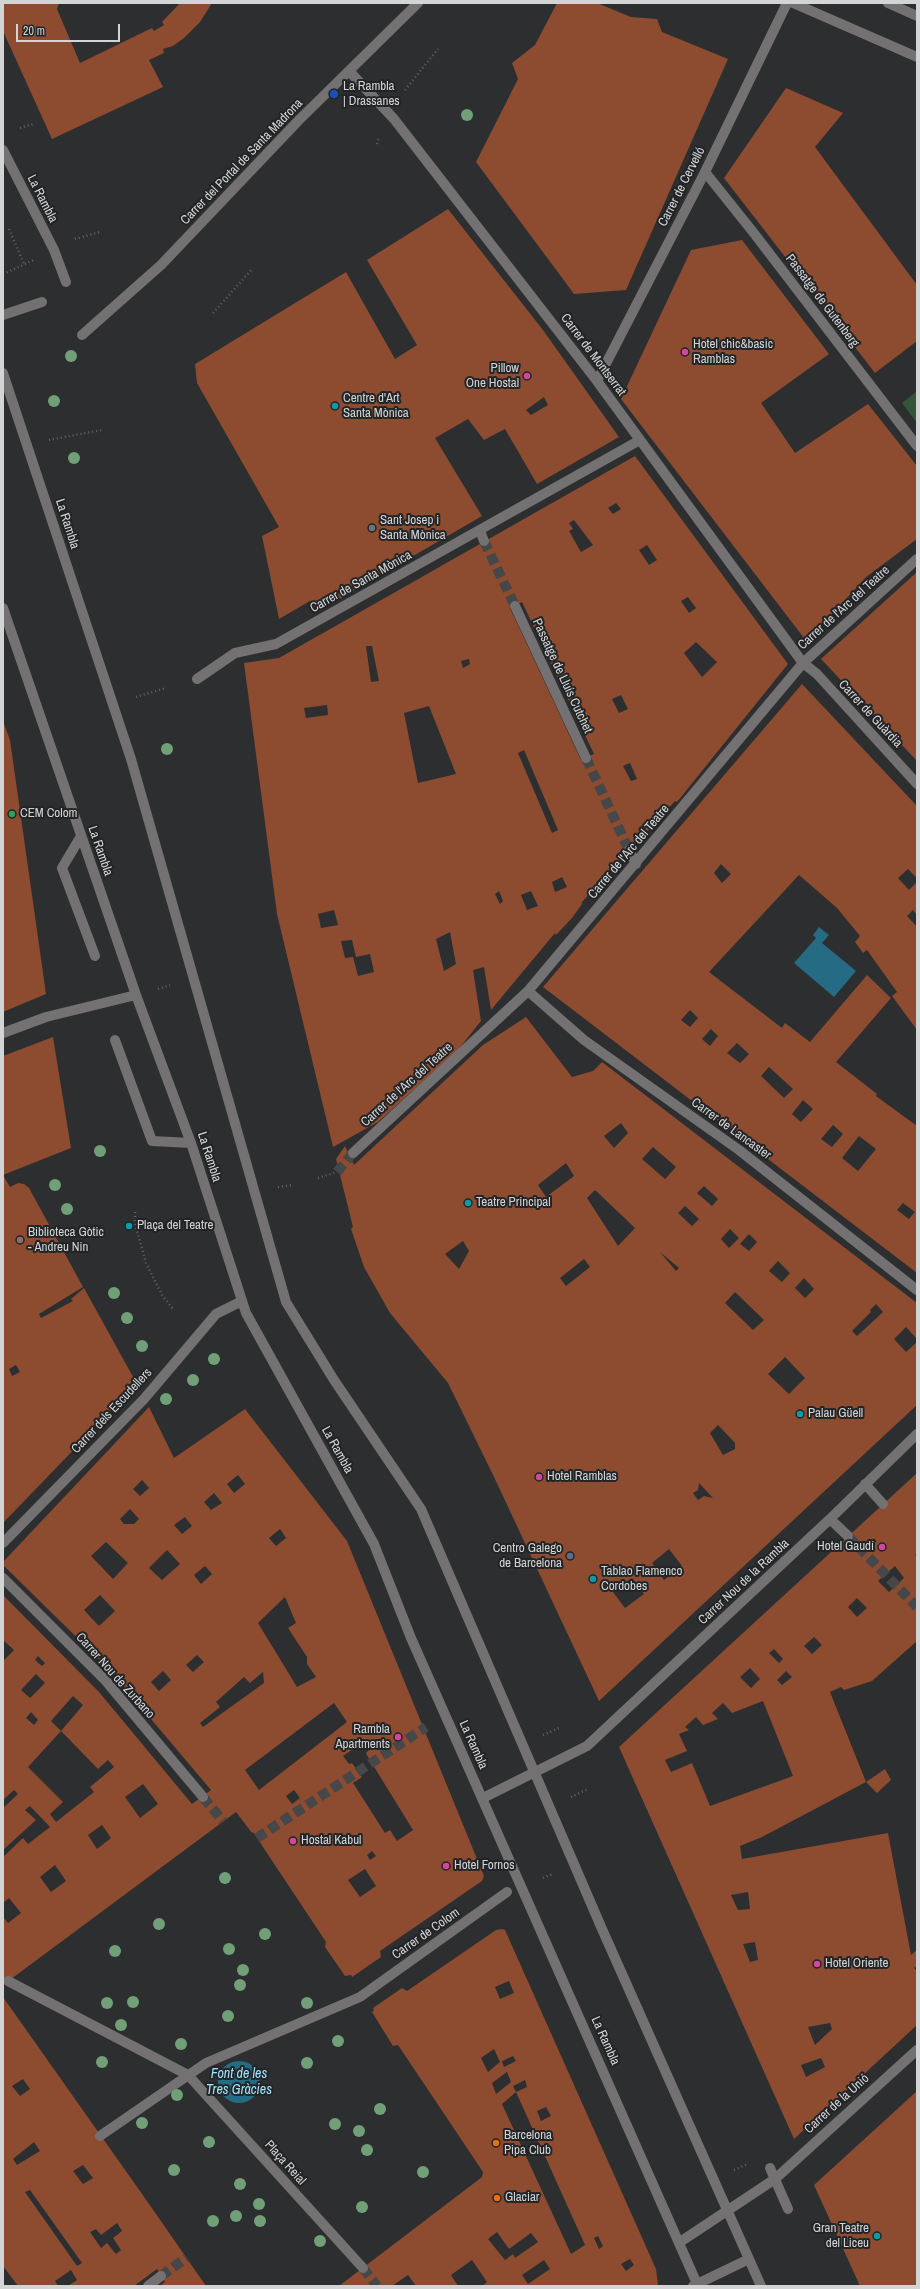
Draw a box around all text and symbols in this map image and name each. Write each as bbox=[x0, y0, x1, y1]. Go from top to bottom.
scale bar bbox=[18, 16, 122, 42]
text: 20 m bbox=[23, 23, 45, 39]
place label: La Rambla | Drassanes bbox=[343, 79, 400, 110]
marker: La Rambla | Drassanes bbox=[328, 88, 340, 100]
street label: Carrer del Portal de Santa Madrona bbox=[178, 96, 306, 228]
street label: Carrer de Cervelló bbox=[655, 145, 709, 229]
street label: La Rambla bbox=[23, 172, 61, 226]
street label: Passatge de Gutenberg bbox=[782, 251, 862, 351]
street label: Carrer de Montserrat bbox=[557, 311, 629, 399]
place label: Hotel chic&basic Ramblas bbox=[693, 337, 773, 368]
marker: Hotel chic&basic Ramblas bbox=[680, 347, 690, 357]
place label: Pillow One Hostal bbox=[466, 361, 519, 392]
marker: Pillow One Hostal bbox=[522, 371, 532, 381]
place label: Centre d'Art Santa Mònica bbox=[343, 391, 409, 422]
marker: Centre d'Art Santa Mònica bbox=[330, 401, 340, 411]
street label: La Rambla bbox=[52, 497, 82, 551]
place label: Sant Josep i Santa Mònica bbox=[380, 513, 446, 544]
marker: Sant Josep i Santa Mònica bbox=[367, 523, 377, 533]
street label: Carrer de Santa Mònica bbox=[307, 548, 415, 616]
street label: Carrer de l'Arc del Teatre bbox=[795, 563, 893, 653]
street label: Passatge de Lluís Cutchet bbox=[529, 616, 595, 736]
street label: Carrer de Guàrdia bbox=[835, 677, 905, 751]
street label: Carrer de l'Arc del Teatre bbox=[585, 802, 673, 902]
place label: CEM Colom bbox=[20, 806, 77, 822]
marker: CEM Colom bbox=[7, 809, 17, 819]
street label: La Rambla bbox=[84, 824, 116, 878]
street label: Carrer de l'Arc del Teatre bbox=[358, 1040, 456, 1130]
street label: Carrer de Lancaster bbox=[688, 1095, 774, 1163]
street label: La Rambla bbox=[194, 1130, 224, 1184]
place label: Teatre Principal bbox=[476, 1195, 551, 1211]
marker: Teatre Principal bbox=[463, 1198, 473, 1208]
place label: Plaça del Teatre bbox=[137, 1218, 213, 1234]
marker: Plaça del Teatre bbox=[124, 1221, 134, 1231]
place label: Biblioteca Gòtic - Andreu Nin bbox=[28, 1225, 104, 1256]
marker: Biblioteca Gòtic - Andreu Nin bbox=[15, 1235, 25, 1245]
street label: Carrer dels Escudellers bbox=[69, 1365, 155, 1457]
place label: Palau Güell bbox=[808, 1406, 863, 1422]
marker: Palau Güell bbox=[795, 1409, 805, 1419]
street label: La Rambla bbox=[318, 1424, 356, 1476]
place label: Hotel Ramblas bbox=[547, 1469, 617, 1485]
marker: Hotel Ramblas bbox=[534, 1472, 544, 1482]
street label: Carrer Nou de la Rambla bbox=[695, 1536, 793, 1628]
place label: Hotel Gaudí bbox=[817, 1539, 874, 1555]
place label: Centro Galego de Barcelona bbox=[493, 1541, 562, 1572]
marker: Hotel Gaudí bbox=[877, 1542, 887, 1552]
marker: Centro Galego de Barcelona bbox=[565, 1551, 575, 1561]
place label: Tablao Flamenco Cordobes bbox=[601, 1564, 682, 1595]
marker: Tablao Flamenco Cordobes bbox=[588, 1574, 598, 1584]
street label: Carrer Nou de Zurbano bbox=[72, 1630, 158, 1722]
street label: La Rambla bbox=[455, 1718, 491, 1772]
place label: Rambla Apartments bbox=[335, 1722, 390, 1753]
marker: Rambla Apartments bbox=[393, 1732, 403, 1742]
place label: Hostal Kabul bbox=[301, 1833, 361, 1849]
marker: Hostal Kabul bbox=[288, 1836, 298, 1846]
place label: Hotel Fornos bbox=[454, 1858, 515, 1874]
marker: Hotel Fornos bbox=[441, 1861, 451, 1871]
street label: Carrer de Colom bbox=[389, 1905, 463, 1963]
place label: Hotel Oriente bbox=[825, 1956, 888, 1972]
marker: Hotel Oriente bbox=[812, 1959, 822, 1969]
street label: La Rambla bbox=[587, 2014, 623, 2068]
water label: Font de les Tres Gràcies bbox=[206, 2066, 272, 2098]
street label: Carrer de la Unió bbox=[801, 2071, 873, 2137]
place label: Barcelona Pipa Club bbox=[504, 2128, 552, 2159]
street label: Plaça Reial bbox=[261, 2138, 309, 2188]
marker: Barcelona Pipa Club bbox=[491, 2138, 501, 2148]
place label: Glaciar bbox=[505, 2190, 539, 2206]
marker: Glaciar bbox=[492, 2193, 502, 2203]
place label: Gran Teatre del Liceu bbox=[813, 2221, 869, 2252]
marker: Gran Teatre del Liceu bbox=[872, 2231, 882, 2241]

